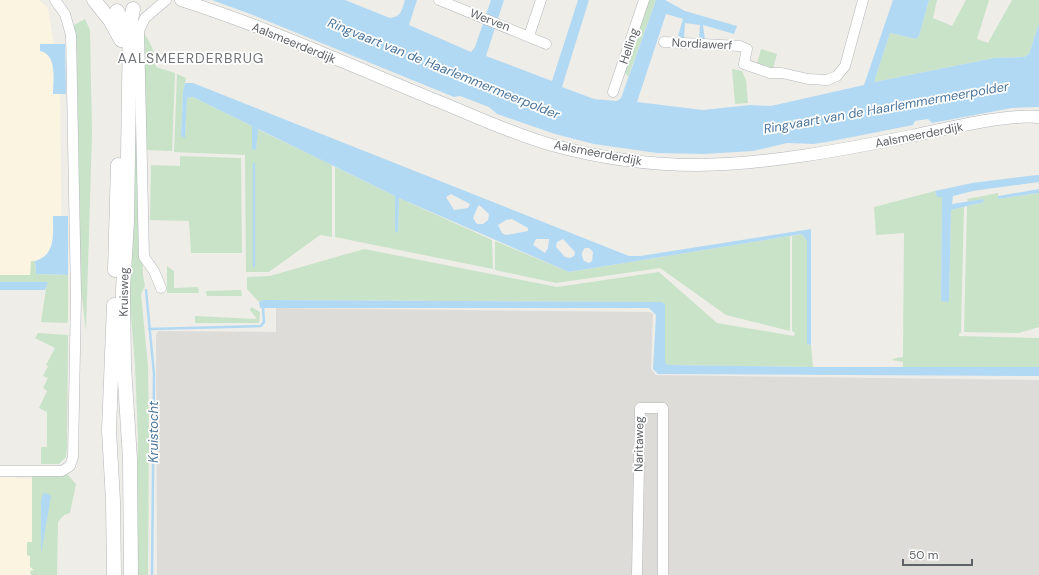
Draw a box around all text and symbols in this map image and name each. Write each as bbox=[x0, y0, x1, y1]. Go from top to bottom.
street label: Werven bbox=[468, 5, 513, 35]
water label: Ringvaart van de Haarlemmermeerpolder bbox=[325, 14, 563, 123]
street label: Aalsmeerderdijk bbox=[250, 19, 338, 67]
street label: Helling bbox=[616, 26, 642, 66]
street label: Nordiawerf bbox=[671, 34, 733, 54]
district label: AALSMEERDERBRUG bbox=[118, 49, 264, 67]
water label: Ringvaart van de Haarlemmermeerpolder bbox=[762, 77, 1011, 137]
street label: Aalsmeerderdijk bbox=[874, 119, 964, 151]
street label: Aalsmeerderdijk bbox=[553, 137, 643, 169]
street label: Kruisweg bbox=[116, 267, 132, 317]
water label: Kruistocht bbox=[145, 400, 162, 463]
street label: Naritaweg bbox=[631, 416, 647, 472]
scale bar bbox=[903, 541, 972, 567]
text: 50 m bbox=[909, 547, 938, 563]

